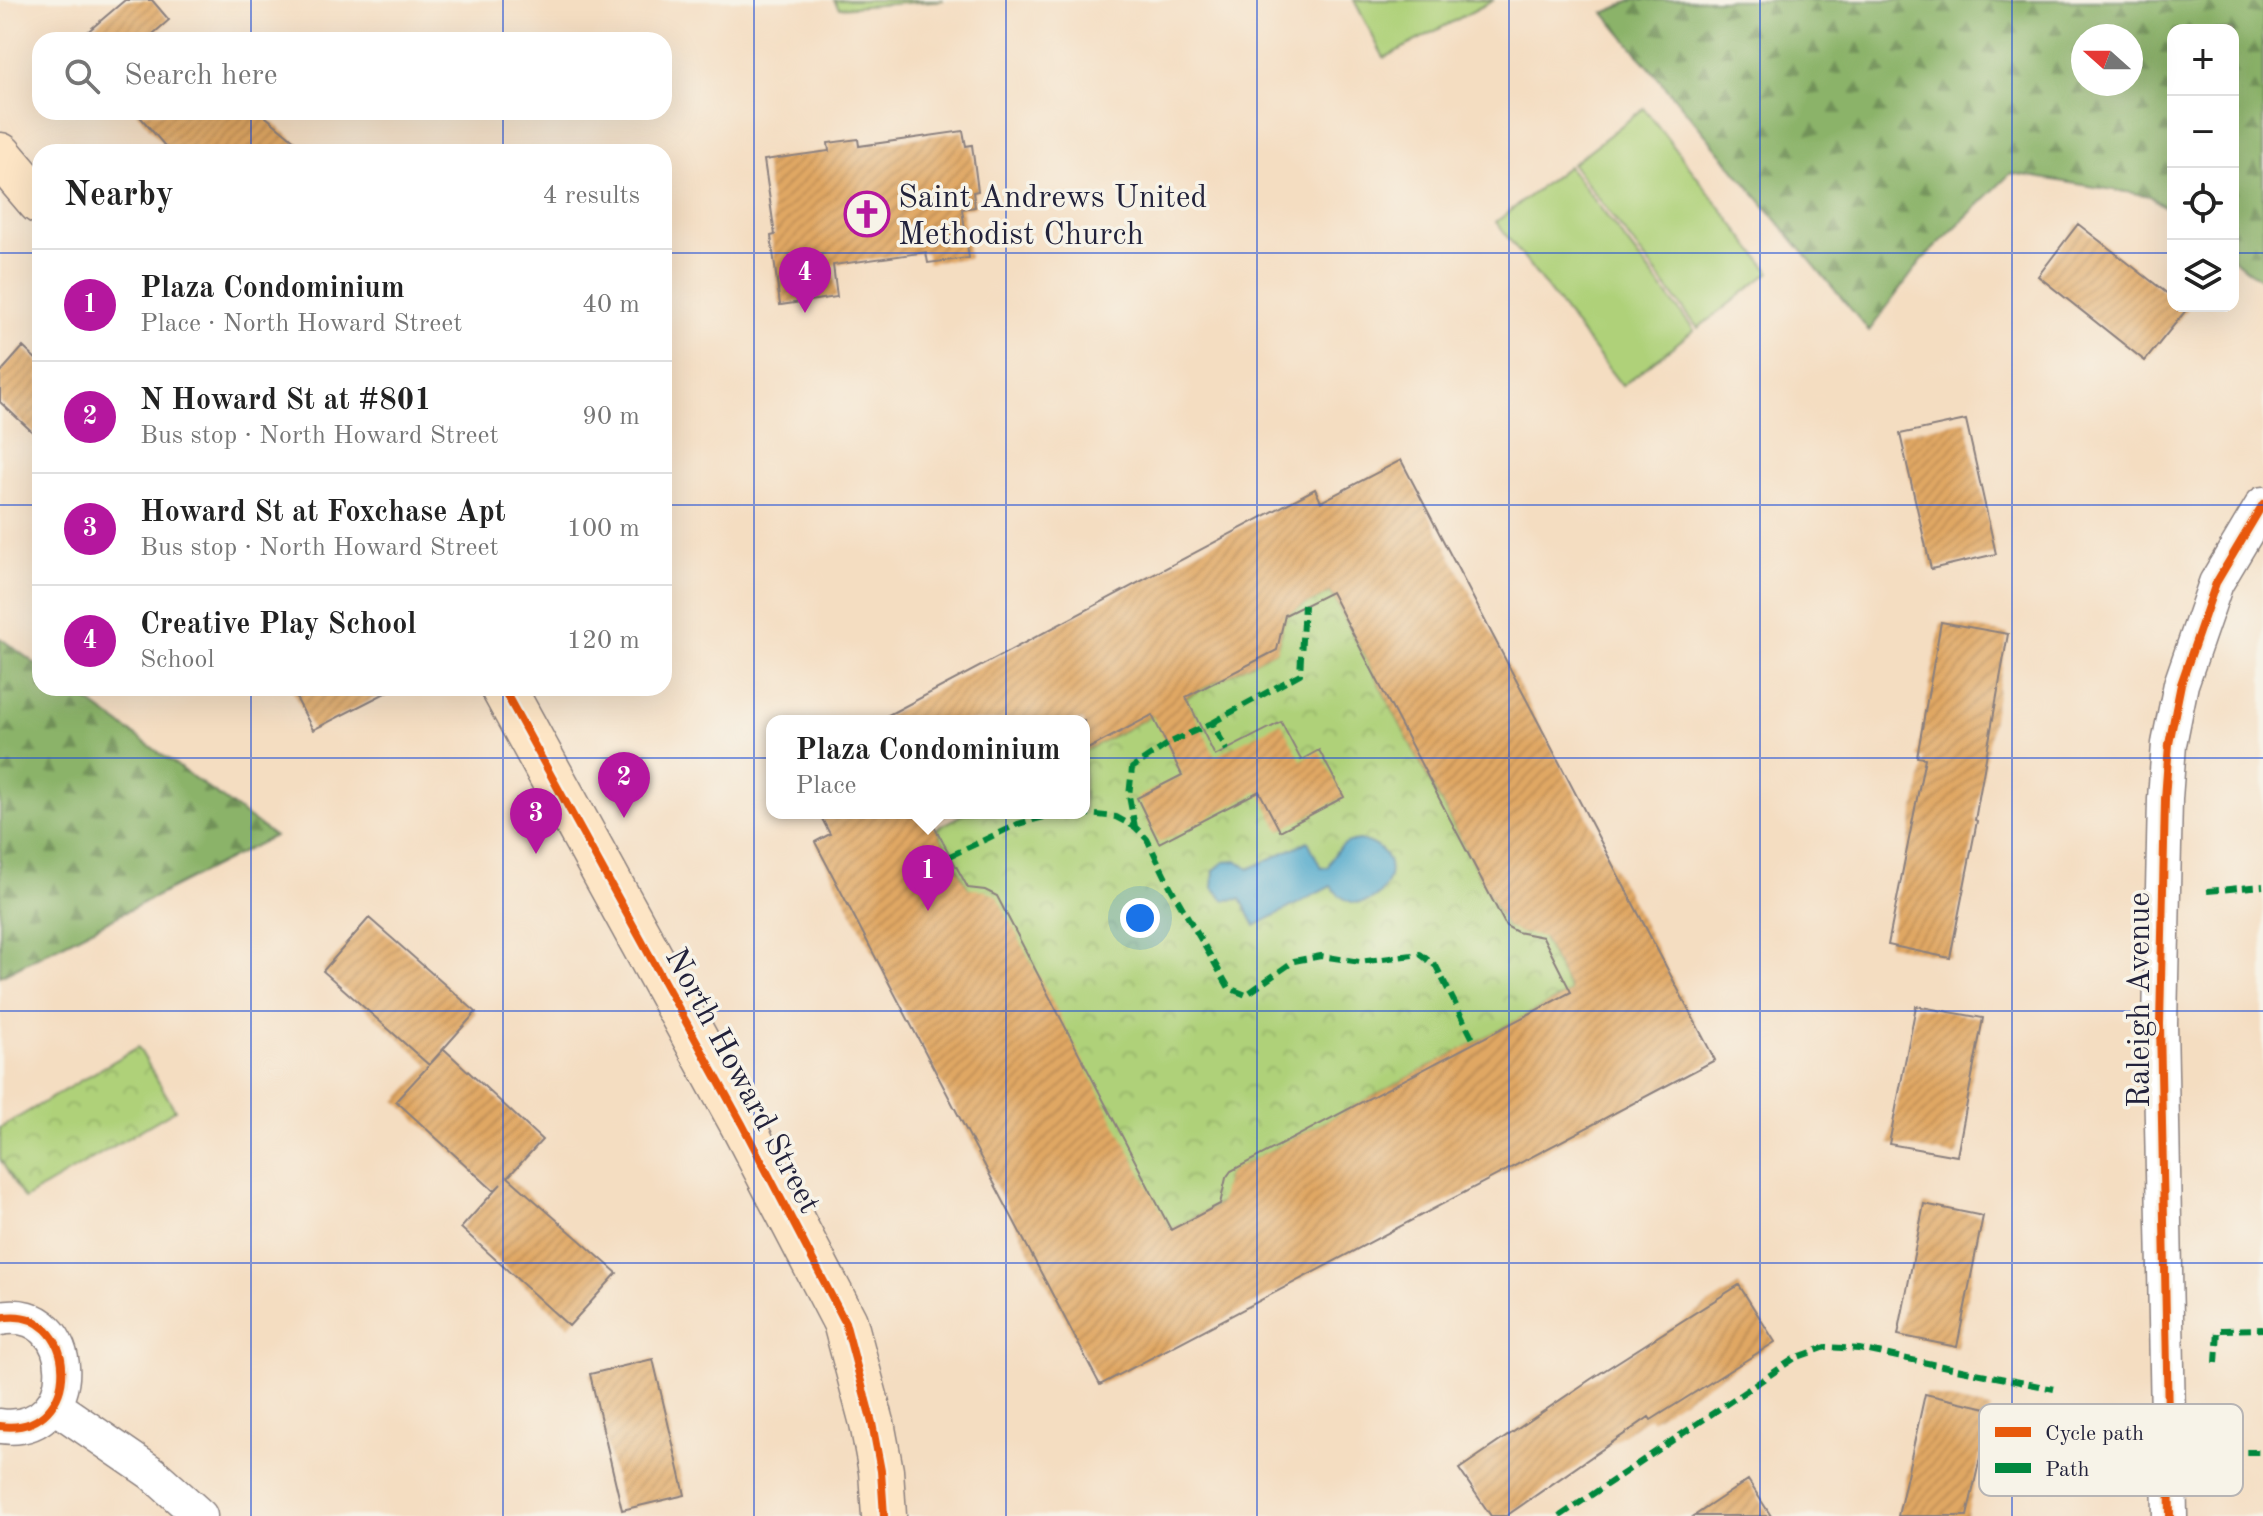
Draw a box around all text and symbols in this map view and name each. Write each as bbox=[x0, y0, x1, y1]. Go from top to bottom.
north arrow bbox=[2071, 24, 2143, 96]
map controls bbox=[2167, 24, 2239, 312]
button: + bbox=[2167, 24, 2239, 96]
search box bbox=[32, 32, 672, 120]
icon: search bbox=[60, 54, 104, 98]
text: Search here bbox=[124, 61, 278, 91]
button: − bbox=[2167, 96, 2239, 168]
button: locate bbox=[2167, 168, 2239, 240]
text: Nearby bbox=[64, 179, 174, 213]
text: 4 results bbox=[542, 183, 640, 209]
place label: Saint Andrews United Methodist Church bbox=[898, 183, 1207, 252]
church icon: Saint Andrews United Methodist Church bbox=[843, 190, 891, 238]
button: layers bbox=[2167, 240, 2239, 312]
pin: 4 bbox=[779, 247, 831, 313]
text: Plaza Condominium bbox=[140, 274, 405, 304]
text: 1 bbox=[82, 292, 98, 318]
text: 40 m bbox=[582, 292, 640, 318]
text: Place · North Howard Street bbox=[140, 311, 462, 337]
text: N Howard St at #801 bbox=[140, 386, 432, 416]
text: 2 bbox=[82, 404, 98, 430]
text: 90 m bbox=[582, 404, 640, 430]
text: Bus stop · North Howard Street bbox=[140, 423, 499, 449]
text: Howard St at Foxchase Apt bbox=[140, 498, 506, 528]
text: 3 bbox=[82, 516, 98, 542]
text: 100 m bbox=[567, 516, 640, 542]
text: Bus stop · North Howard Street bbox=[140, 535, 499, 561]
text: Creative Play School bbox=[140, 610, 417, 640]
text: 4 bbox=[82, 628, 98, 654]
text: 120 m bbox=[567, 628, 640, 654]
text: School bbox=[140, 647, 214, 673]
popup bbox=[766, 715, 1090, 819]
text: Plaza Condominium bbox=[796, 736, 1060, 766]
pin: 2 bbox=[598, 752, 650, 818]
text: Place bbox=[796, 773, 856, 799]
pin: 3 bbox=[510, 788, 562, 854]
pin: 1 bbox=[902, 845, 954, 911]
street label: Raleigh Avenue bbox=[2125, 892, 2157, 1108]
your location bbox=[1120, 898, 1160, 938]
street label: North Howard Street bbox=[658, 944, 825, 1219]
legend bbox=[1979, 1404, 2243, 1496]
text: Cycle path bbox=[2045, 1423, 2144, 1445]
text: Path bbox=[2045, 1459, 2090, 1481]

